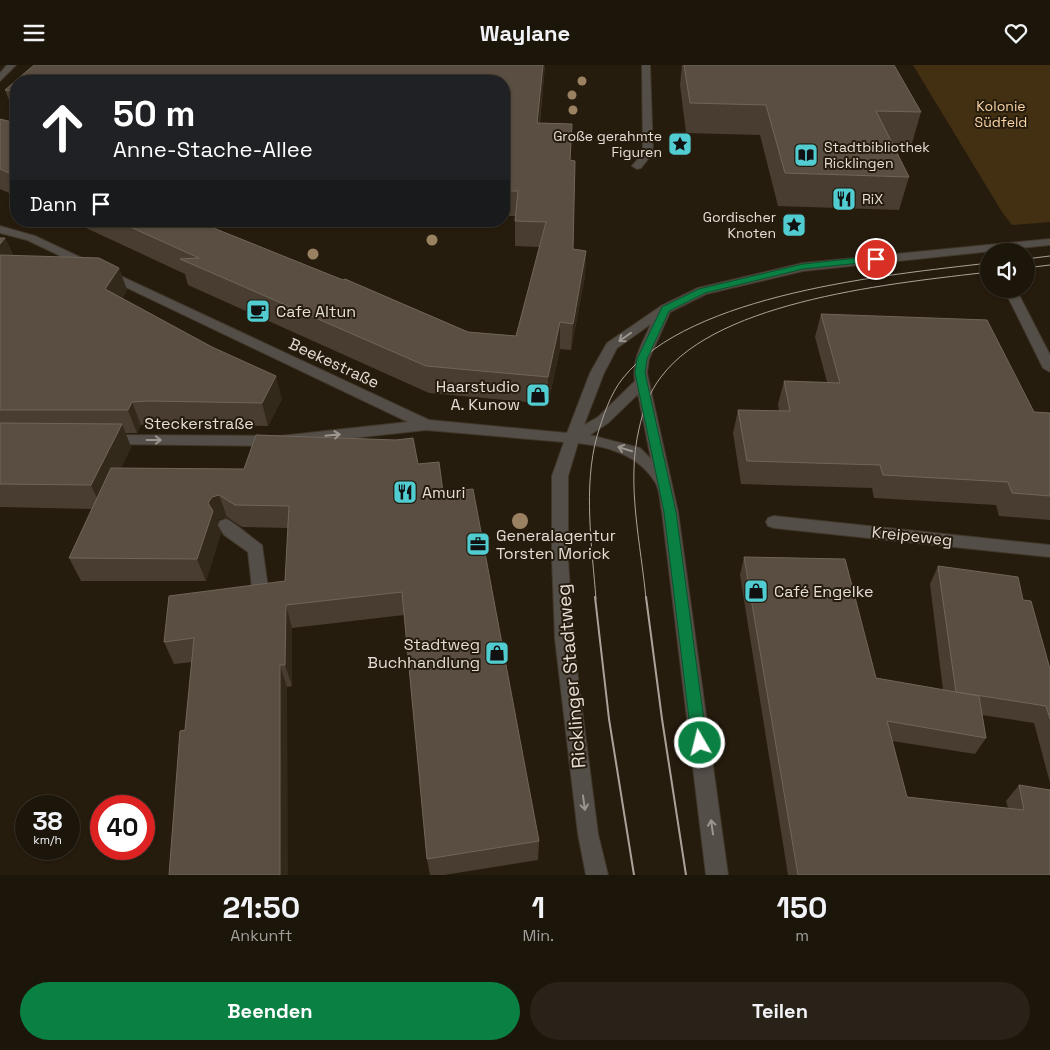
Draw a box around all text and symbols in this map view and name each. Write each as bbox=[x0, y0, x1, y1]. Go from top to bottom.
icon: menu bbox=[20, 19, 48, 47]
text: Waylane bbox=[480, 19, 570, 47]
icon: heart bbox=[1002, 19, 1030, 47]
text: 50 m bbox=[113, 92, 195, 136]
icon: ahead bbox=[30, 95, 95, 160]
park label: Kolonie Südfeld bbox=[975, 97, 1027, 131]
place label: Große gerahmte Figuren bbox=[553, 127, 662, 161]
place icon: Große gerahmte Figuren bbox=[667, 131, 693, 157]
text: Anne-Stache-Allee bbox=[113, 135, 313, 163]
place label: Stadtbibliothek Ricklingen bbox=[824, 138, 930, 172]
library icon: Stadtbibliothek Ricklingen bbox=[793, 142, 819, 168]
restaurant icon: RiX bbox=[831, 186, 857, 212]
icon: arrive bbox=[87, 190, 115, 218]
place label: RiX bbox=[862, 190, 883, 208]
text: Dann bbox=[30, 192, 77, 217]
place label: Gordischer Knoten bbox=[703, 208, 776, 242]
place icon: Gordischer Knoten bbox=[781, 212, 807, 238]
pin bbox=[855, 238, 897, 280]
map controls bbox=[980, 243, 1035, 298]
button: sound bbox=[980, 243, 1035, 298]
icon: arrive bbox=[862, 245, 890, 273]
cafe icon: Cafe Altun bbox=[245, 298, 271, 324]
place label: Cafe Altun bbox=[276, 301, 356, 322]
one-way arrow bbox=[618, 332, 632, 342]
street label: Beekestraße bbox=[285, 333, 383, 393]
place label: Haarstudio A. Kunow bbox=[436, 376, 520, 415]
shop icon: Haarstudio A. Kunow bbox=[525, 382, 551, 408]
street label: Steckerstraße bbox=[144, 413, 254, 434]
one-way arrow bbox=[325, 430, 341, 440]
one-way arrow bbox=[145, 435, 161, 445]
one-way arrow bbox=[618, 444, 633, 453]
restaurant icon: Amuri bbox=[392, 479, 418, 505]
place label: Amuri bbox=[422, 482, 465, 503]
street label: Kreipeweg bbox=[871, 521, 953, 551]
place label: Generalagentur Torsten Morick bbox=[496, 525, 616, 564]
office icon: Generalagentur Torsten Morick bbox=[465, 531, 491, 557]
shop icon: Café Engelke bbox=[743, 578, 769, 604]
place label: Café Engelke bbox=[774, 581, 873, 602]
street label: Ricklinger Stadtweg bbox=[550, 583, 592, 769]
place label: Stadtweg Buchhandlung bbox=[367, 634, 480, 673]
shop icon: Stadtweg Buchhandlung bbox=[484, 640, 510, 666]
position arrow bbox=[673, 716, 725, 768]
speed limit sign: 40 bbox=[90, 795, 155, 860]
one-way arrow bbox=[579, 795, 589, 811]
text: 38 bbox=[32, 805, 63, 837]
one-way arrow bbox=[706, 819, 716, 835]
text: km/h bbox=[33, 832, 62, 848]
text: 21:50 bbox=[222, 888, 300, 927]
text: 1 bbox=[532, 888, 545, 927]
text: 150 bbox=[777, 888, 828, 927]
text: Ankunft bbox=[230, 925, 292, 946]
text: Min. bbox=[523, 925, 554, 946]
text: m bbox=[795, 925, 809, 946]
button: Beenden bbox=[20, 982, 520, 1040]
button: Teilen bbox=[530, 982, 1030, 1040]

